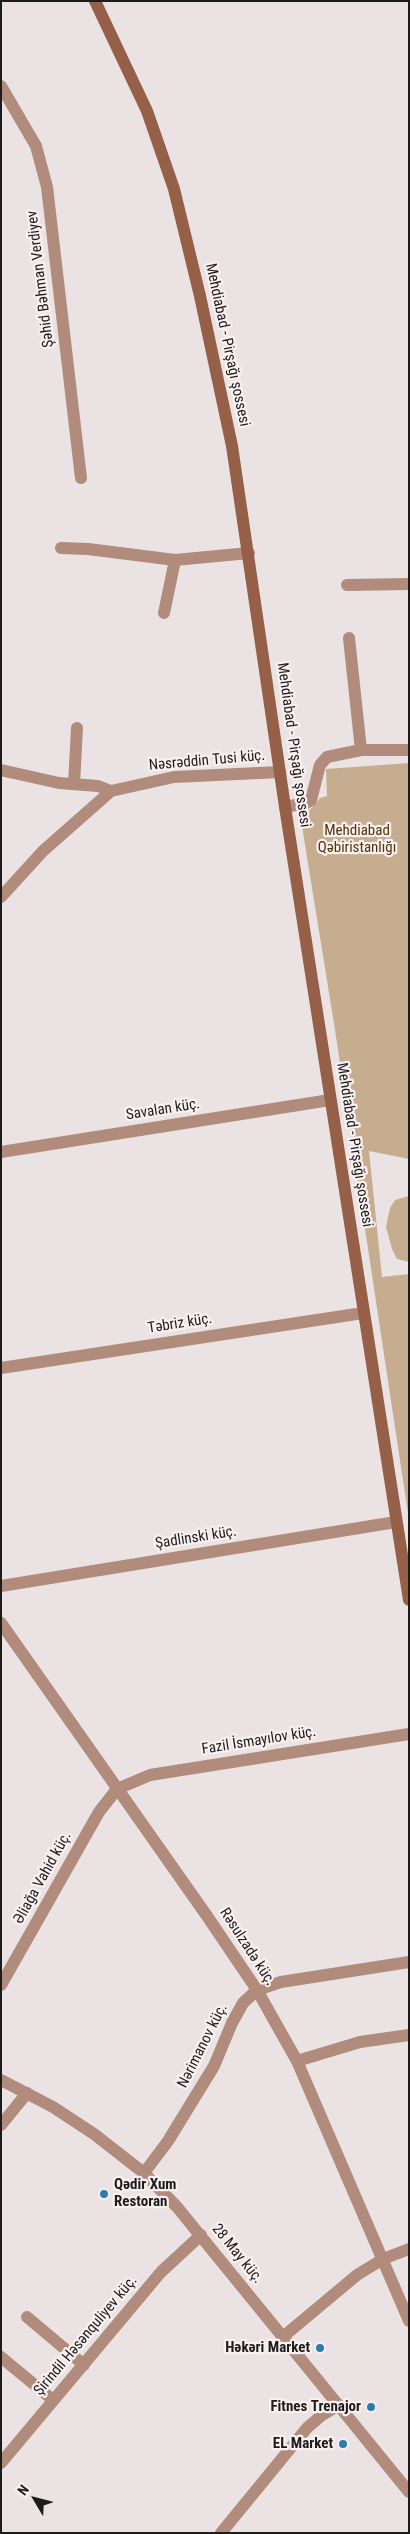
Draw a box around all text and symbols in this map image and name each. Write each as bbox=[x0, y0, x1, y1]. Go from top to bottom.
street label: Şəhid Bəhman Verdiyev bbox=[24, 209, 58, 349]
street label: Mehdiabad - Pirşağı şossesi bbox=[201, 262, 253, 428]
street label: Mehdiabad - Pirşağı şossesi bbox=[273, 661, 313, 829]
street label: Nəsrəddin Tusi küç. bbox=[148, 747, 266, 775]
park label: Mehdiabad Qəbiristanlığı bbox=[318, 822, 396, 857]
street label: Mehdiabad - Pirşağı şossesi bbox=[332, 1061, 376, 1229]
street label: Savalan küç. bbox=[125, 1095, 201, 1125]
street label: Təbriz küç. bbox=[146, 1310, 214, 1338]
street label: Şadlinski küç. bbox=[154, 1523, 238, 1553]
street label: Fazil İsmayılov küç. bbox=[201, 1723, 317, 1759]
street label: Əliağa Vahid küç. bbox=[10, 1829, 76, 1927]
street label: Rəsulzadə küç. bbox=[215, 1905, 279, 1989]
street label: Nərimanov küç. bbox=[174, 2001, 232, 2091]
place label: Qədir Xum Restoran bbox=[114, 2176, 176, 2211]
marker: Qədir Xum Restoran bbox=[98, 2188, 110, 2200]
street label: 28 May küç. bbox=[208, 2221, 266, 2287]
street label: Şirindil Həsənquliyev küç. bbox=[31, 2272, 141, 2400]
place label: Həkəri Market bbox=[225, 2339, 310, 2357]
marker: Həkəri Market bbox=[314, 2342, 326, 2354]
place label: Fitnes Trenajor bbox=[270, 2398, 361, 2416]
marker: Fitnes Trenajor bbox=[365, 2401, 377, 2413]
place label: EL Market bbox=[273, 2435, 333, 2453]
marker: EL Market bbox=[337, 2438, 349, 2450]
north arrow bbox=[10, 2474, 60, 2524]
text: N bbox=[14, 2482, 32, 2498]

